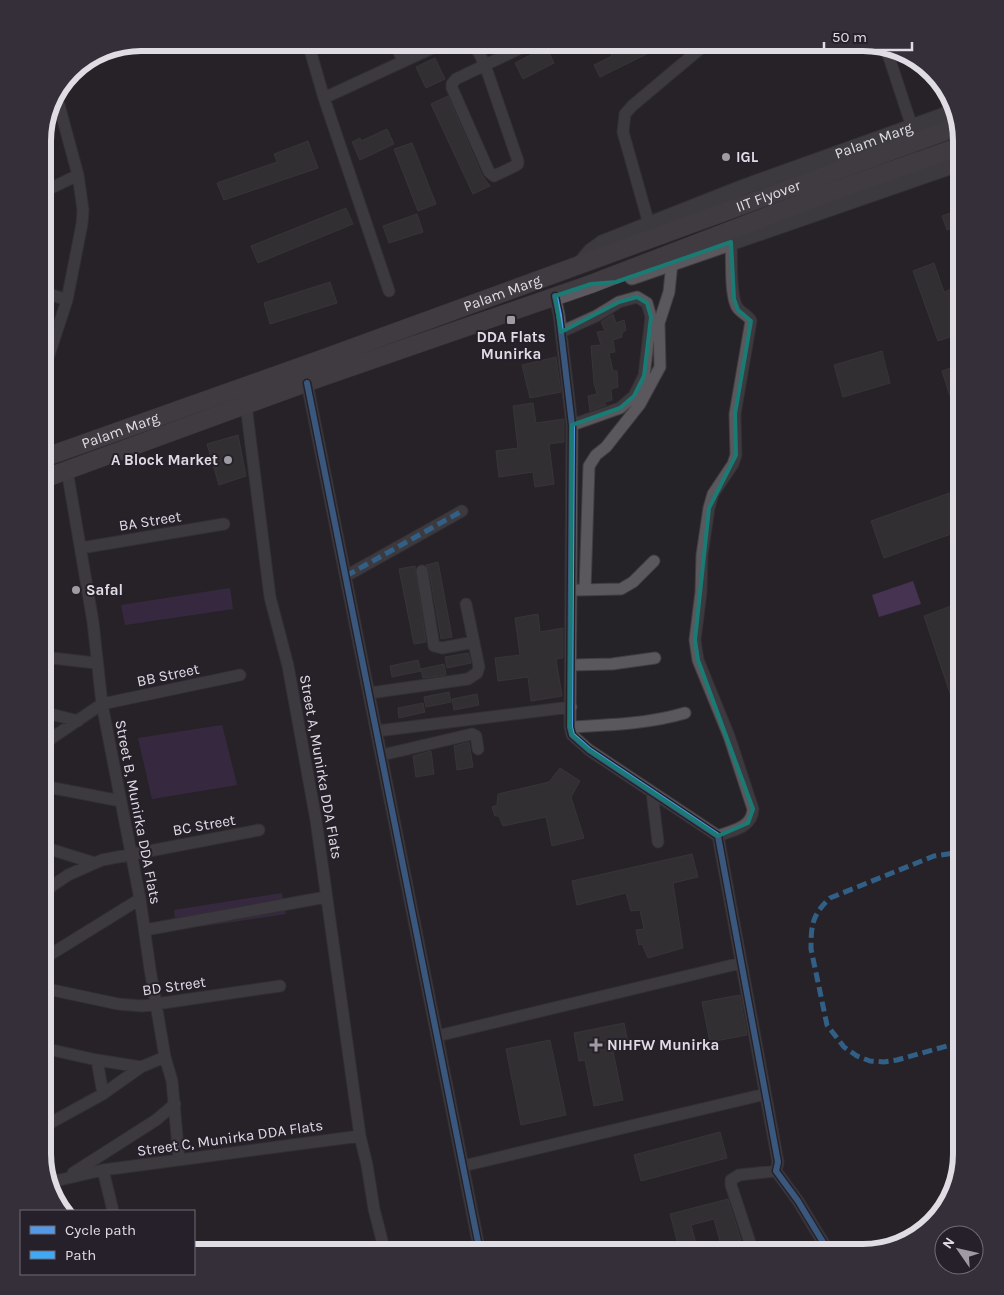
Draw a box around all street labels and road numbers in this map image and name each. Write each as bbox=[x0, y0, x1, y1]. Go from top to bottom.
street label: Palam Marg bbox=[832, 118, 915, 163]
street label: IIT Flyover bbox=[733, 176, 803, 216]
street label: Palam Marg bbox=[461, 270, 544, 315]
street label: Palam Marg bbox=[79, 408, 162, 453]
street label: BA Street bbox=[118, 507, 183, 535]
street label: BB Street bbox=[135, 660, 201, 690]
street label: Street A, Munirka DDA Flats bbox=[296, 673, 346, 861]
street label: Street B, Munirka DDA Flats bbox=[111, 718, 165, 906]
street label: BC Street bbox=[171, 811, 237, 839]
street label: BD Street bbox=[141, 973, 207, 999]
street label: Street C, Munirka DDA Flats bbox=[136, 1116, 324, 1160]

